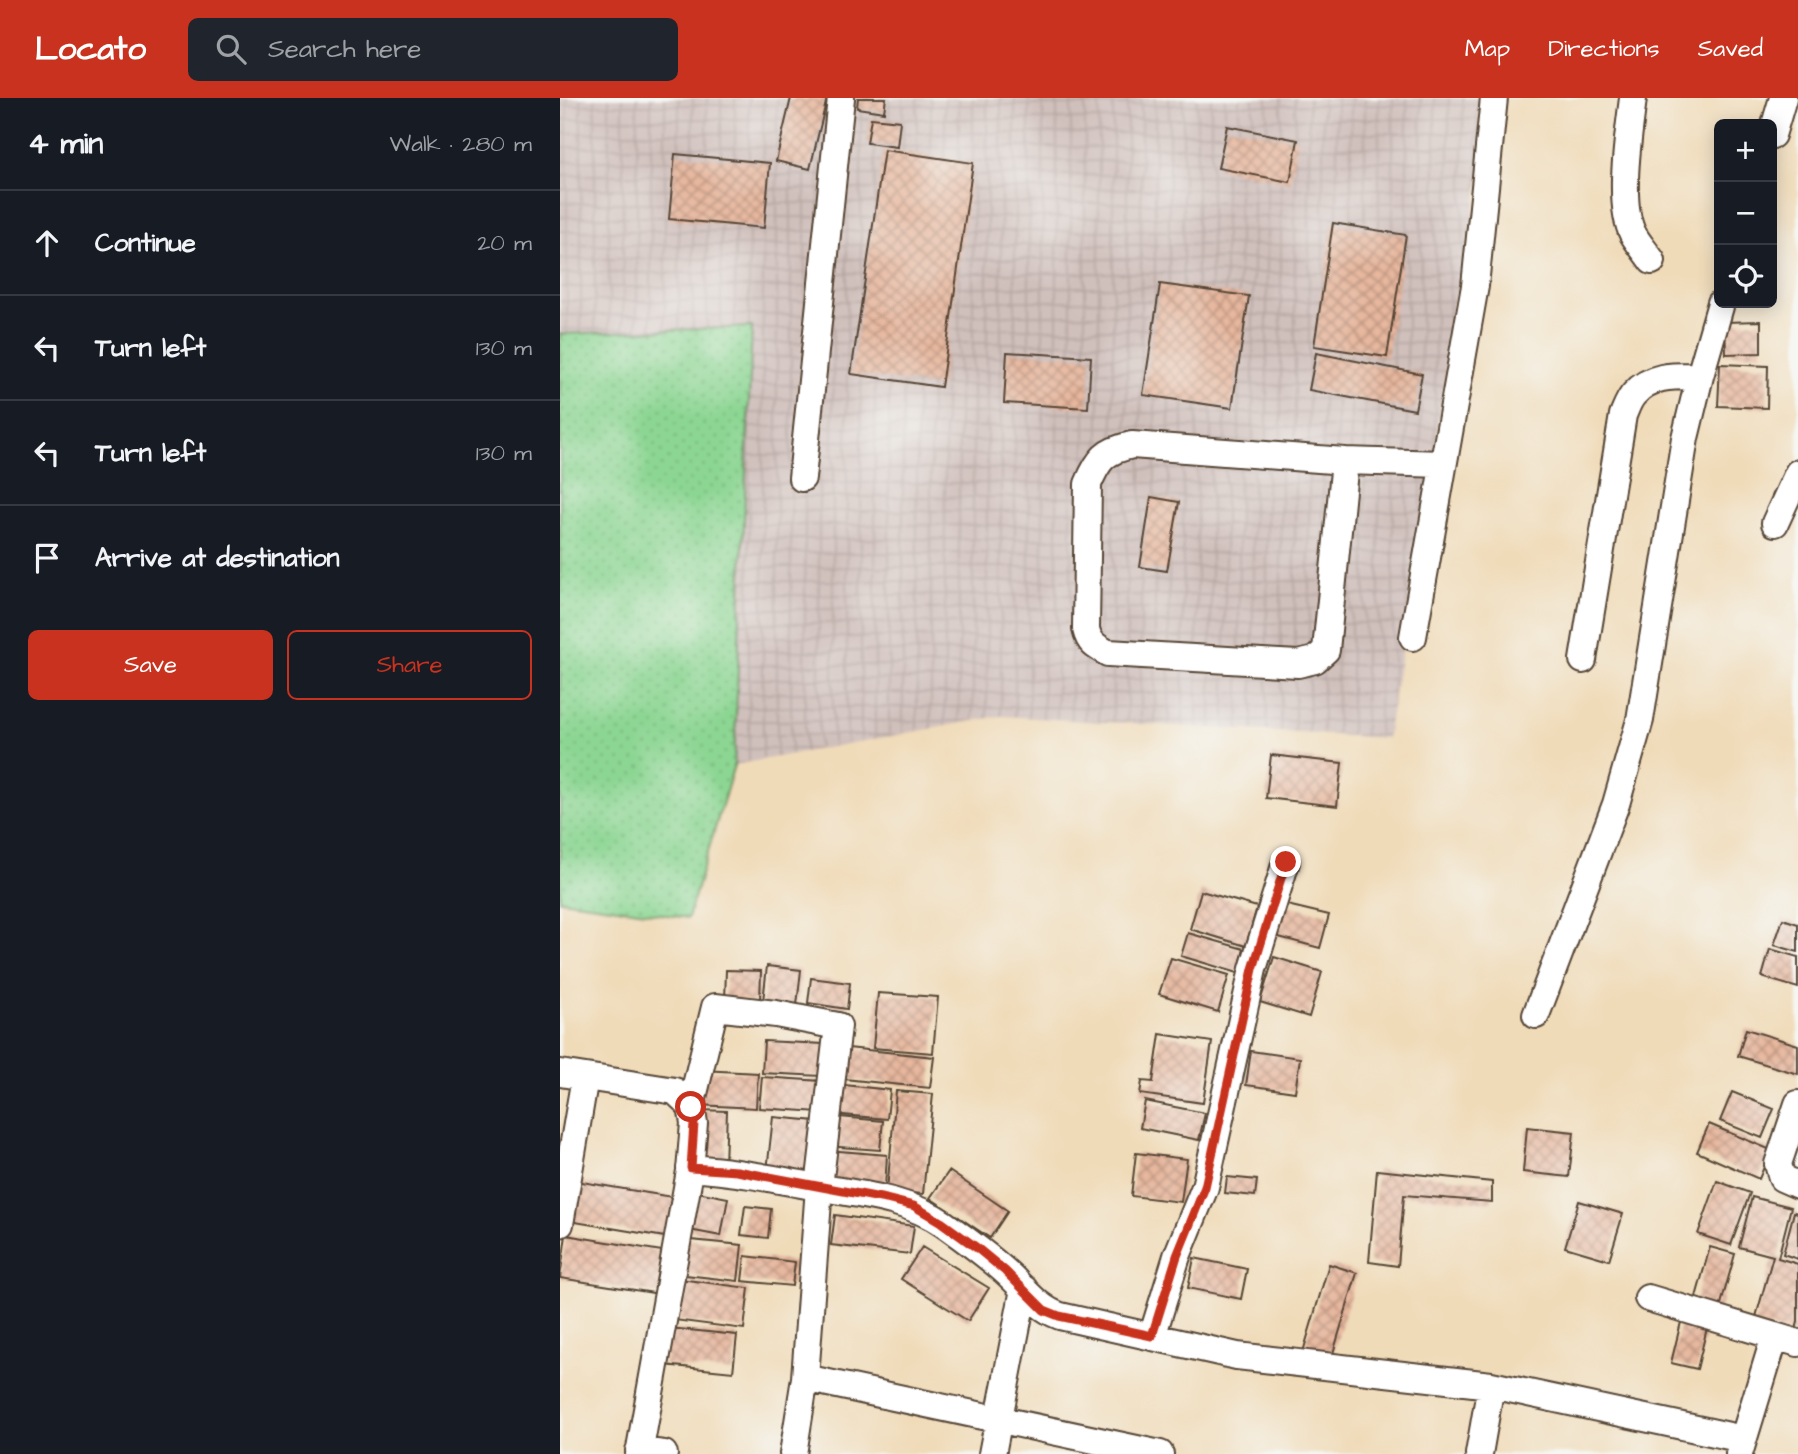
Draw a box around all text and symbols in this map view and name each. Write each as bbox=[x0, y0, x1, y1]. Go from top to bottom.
search box bbox=[188, 18, 678, 81]
text: Locato bbox=[35, 26, 146, 72]
icon: search bbox=[212, 30, 250, 68]
text: Search here bbox=[268, 31, 421, 67]
text: Map bbox=[1465, 32, 1510, 66]
text: Directions bbox=[1548, 32, 1660, 66]
text: Saved bbox=[1698, 32, 1763, 66]
map controls bbox=[1714, 119, 1777, 308]
button: + bbox=[1714, 119, 1777, 182]
text: 4 min bbox=[28, 123, 103, 165]
text: Walk · 280 m bbox=[390, 128, 532, 160]
button: − bbox=[1714, 182, 1777, 245]
icon: ahead bbox=[28, 224, 66, 262]
text: Continue bbox=[95, 225, 196, 261]
text: 20 m bbox=[477, 227, 532, 259]
button: locate bbox=[1714, 245, 1777, 308]
icon: left bbox=[28, 329, 66, 367]
text: Turn left bbox=[95, 330, 206, 366]
text: 130 m bbox=[476, 332, 532, 364]
icon: left bbox=[28, 434, 66, 472]
text: Turn left bbox=[95, 435, 206, 471]
text: 130 m bbox=[476, 437, 532, 469]
icon: arrive bbox=[28, 539, 66, 577]
text: Arrive at destination bbox=[95, 540, 340, 576]
button: Save bbox=[28, 630, 273, 700]
button: Share bbox=[287, 630, 532, 700]
route end bbox=[1270, 846, 1301, 877]
route start bbox=[675, 1091, 706, 1122]

